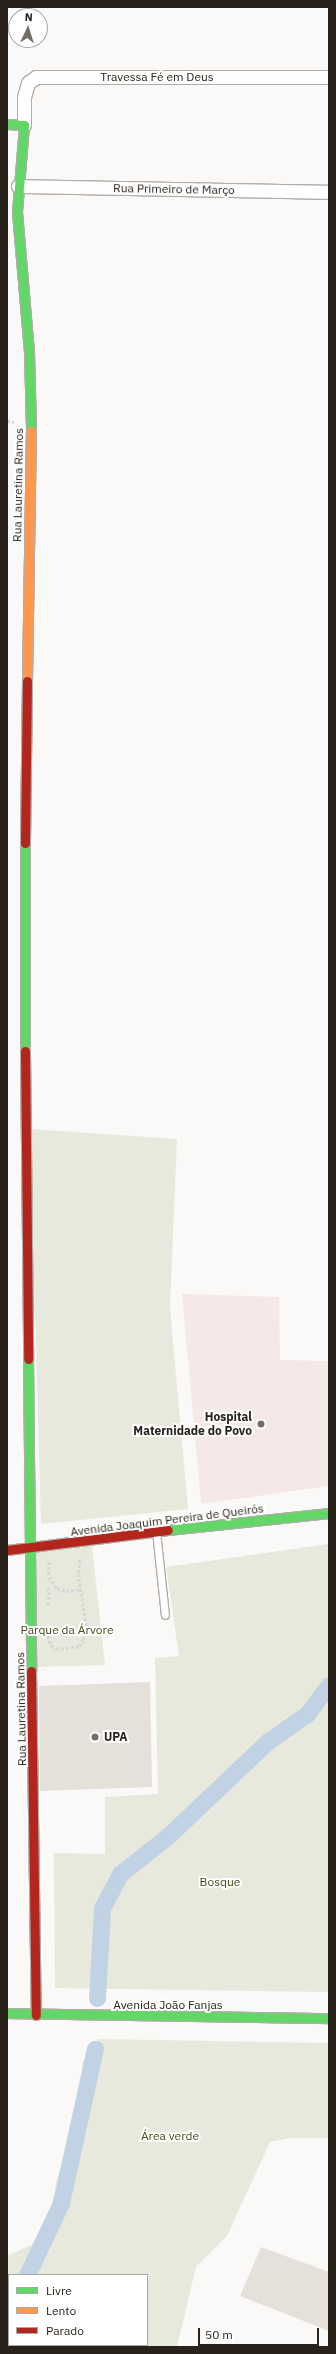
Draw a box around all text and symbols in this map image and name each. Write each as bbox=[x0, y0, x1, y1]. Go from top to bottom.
north arrow bbox=[8, 8, 48, 48]
text: N bbox=[24, 10, 33, 24]
street label: Travessa Fé em Deus bbox=[100, 70, 214, 84]
street label: Rua Primeiro de Março bbox=[113, 181, 235, 197]
street label: Rua Lauretina Ramos bbox=[10, 428, 26, 542]
place label: Hospital Maternidade do Povo bbox=[133, 1410, 252, 1438]
marker: Hospital Maternidade do Povo bbox=[255, 1418, 267, 1430]
street label: Avenida Joaquim Pereira de Queirós bbox=[70, 1501, 264, 1539]
park label: Parque da Árvore bbox=[21, 1623, 113, 1637]
street label: Rua Lauretina Ramos bbox=[13, 1652, 29, 1766]
place label: UPA bbox=[104, 1730, 128, 1744]
marker: UPA bbox=[89, 1731, 101, 1743]
park label: Bosque bbox=[200, 1875, 240, 1889]
street label: Avenida João Fanjas bbox=[113, 1998, 223, 2012]
park label: Área verde bbox=[141, 2129, 199, 2143]
legend bbox=[8, 2274, 148, 2346]
text: Livre bbox=[46, 2283, 72, 2298]
text: Lento bbox=[46, 2303, 76, 2318]
scale bar bbox=[200, 2320, 321, 2346]
text: Parado bbox=[46, 2323, 84, 2338]
text: 50 m bbox=[205, 2327, 233, 2342]

